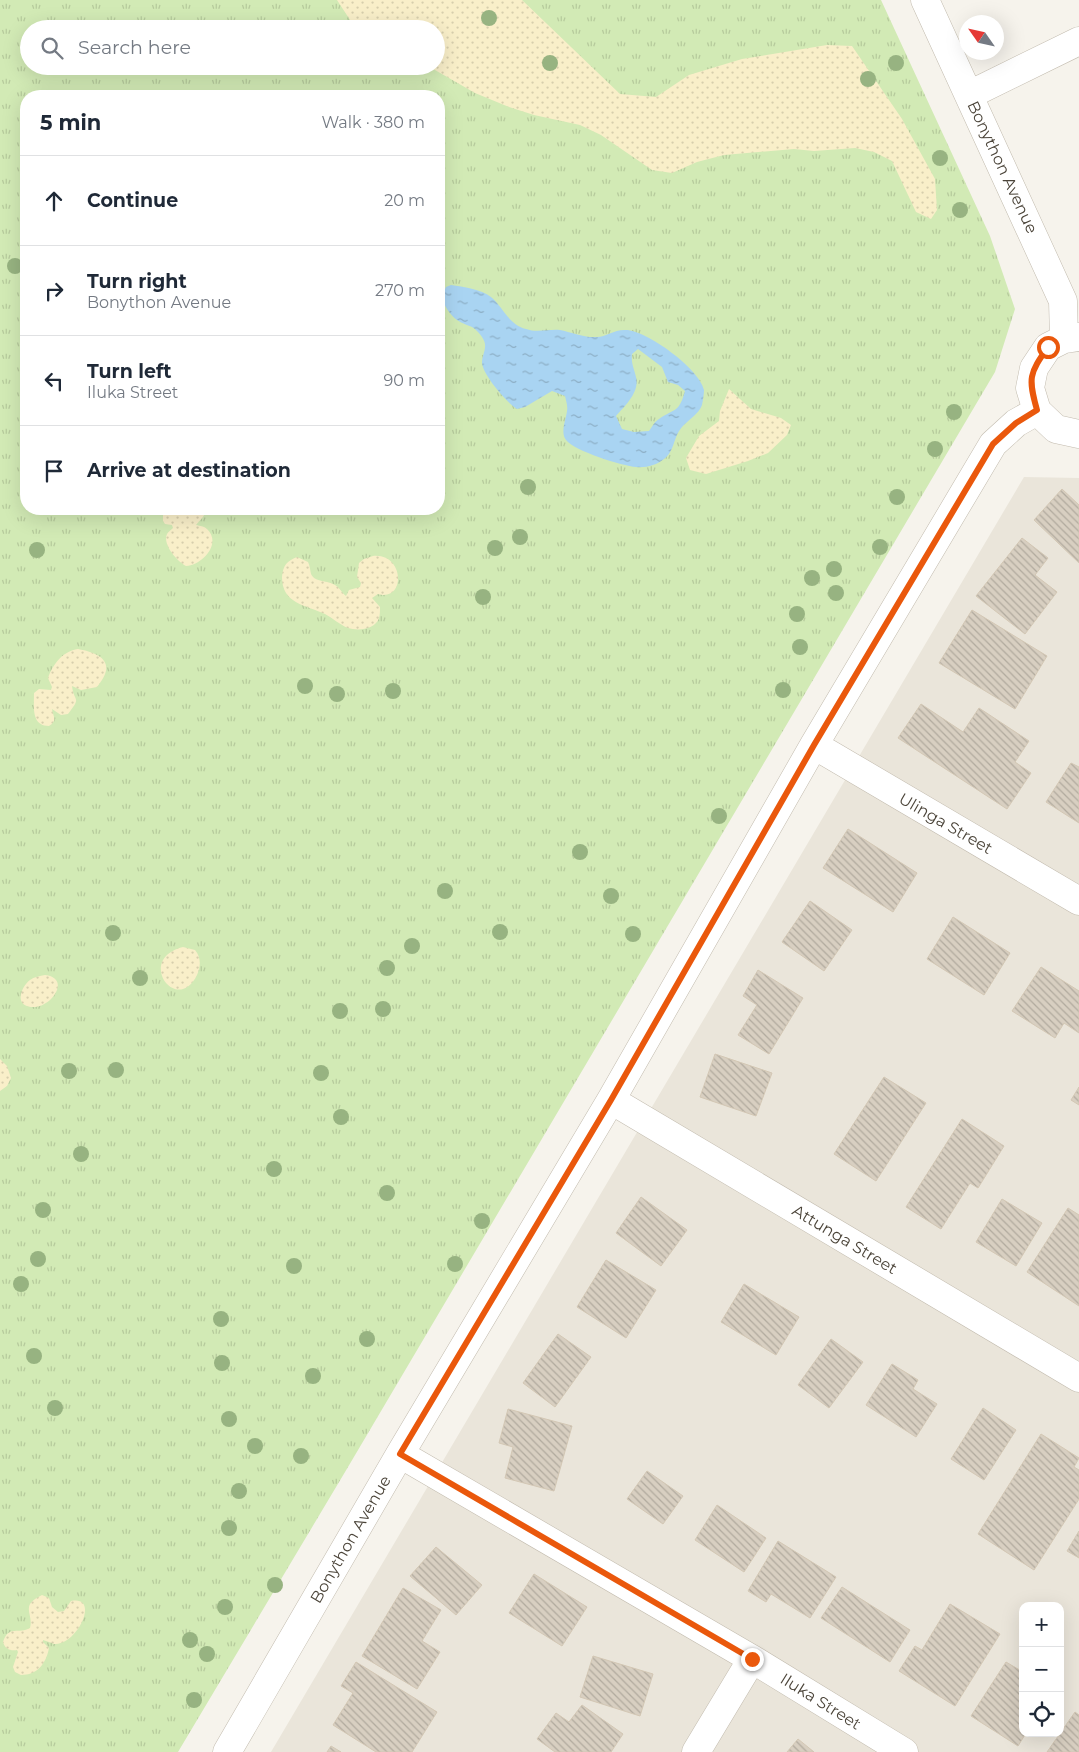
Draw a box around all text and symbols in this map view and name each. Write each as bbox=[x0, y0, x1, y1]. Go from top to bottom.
north arrow bbox=[959, 15, 1004, 60]
search box bbox=[20, 20, 445, 75]
icon: search bbox=[38, 34, 66, 62]
text: Search here bbox=[78, 36, 191, 59]
street label: Bonython Avenue bbox=[963, 98, 1042, 237]
text: 5 min bbox=[40, 110, 101, 135]
text: Walk · 380 m bbox=[321, 113, 425, 132]
icon: ahead bbox=[40, 187, 68, 215]
text: Continue bbox=[87, 189, 178, 212]
text: 20 m bbox=[384, 191, 425, 210]
text: Turn right bbox=[87, 270, 187, 293]
icon: right bbox=[40, 277, 68, 305]
text: 270 m bbox=[375, 281, 425, 300]
text: Bonython Avenue bbox=[87, 293, 231, 312]
route start bbox=[1037, 336, 1060, 359]
text: Turn left bbox=[87, 360, 172, 383]
icon: left bbox=[40, 367, 68, 395]
text: 90 m bbox=[383, 371, 425, 390]
text: Iluka Street bbox=[87, 383, 178, 402]
icon: arrive bbox=[40, 457, 68, 485]
text: Arrive at destination bbox=[87, 459, 291, 482]
street label: Ulinga Street bbox=[896, 789, 996, 858]
street label: Attunga Street bbox=[789, 1201, 901, 1278]
street label: Bonython Avenue bbox=[306, 1472, 395, 1606]
map controls bbox=[1019, 1602, 1064, 1737]
button: + bbox=[1019, 1602, 1064, 1647]
button: − bbox=[1019, 1647, 1064, 1692]
route end bbox=[741, 1648, 764, 1671]
street label: Iluka Street bbox=[777, 1669, 865, 1734]
button: locate bbox=[1019, 1692, 1064, 1737]

